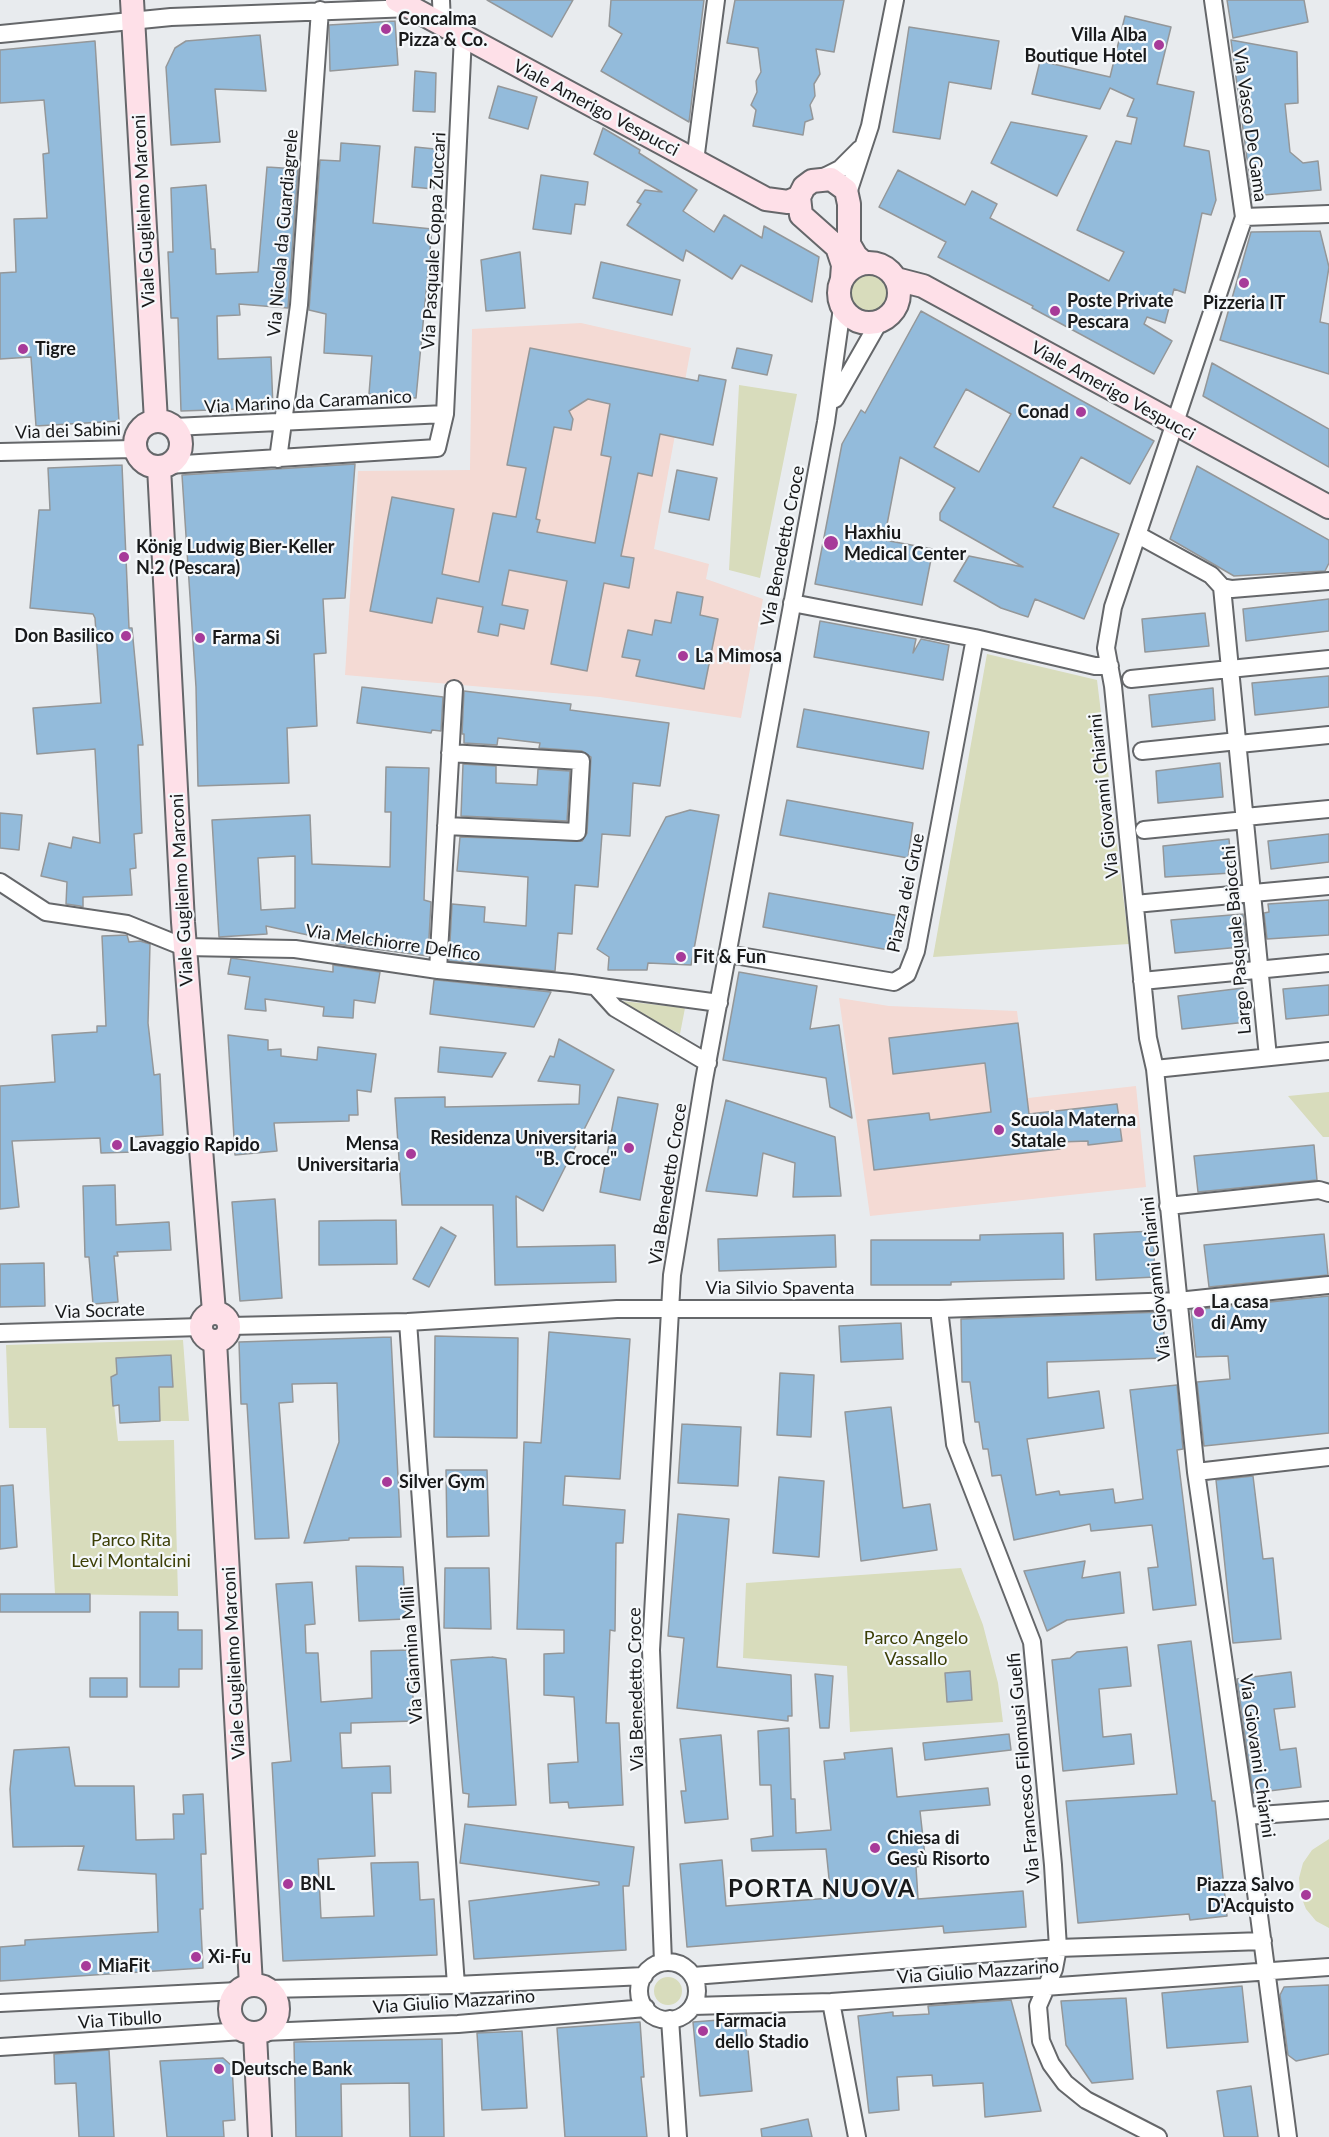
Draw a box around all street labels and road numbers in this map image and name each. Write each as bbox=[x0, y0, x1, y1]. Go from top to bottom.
street label: Via Vasco De Gama bbox=[1229, 47, 1271, 203]
street label: Viale Amerigo Vespucci bbox=[509, 55, 683, 161]
street label: Viale Guglielmo Marconi bbox=[128, 114, 160, 308]
street label: Via Nicola da Guardiagrele bbox=[263, 128, 303, 338]
street label: Via Pasquale Coppa Zuccari bbox=[418, 132, 450, 350]
street label: Viale Amerigo Vespucci bbox=[1027, 337, 1199, 445]
street label: Via Marino da Caramanico bbox=[204, 386, 412, 418]
street label: Via dei Sabini bbox=[15, 418, 121, 444]
street label: Via Benedetto Croce bbox=[757, 464, 809, 628]
street label: Via Giovanni Chiarini bbox=[1085, 713, 1123, 879]
street label: Viale Guglielmo Marconi bbox=[166, 793, 198, 987]
street label: Piazza dei Grue bbox=[883, 831, 929, 955]
street label: Largo Pasquale Baiocchi bbox=[1218, 845, 1256, 1035]
street label: Via Melchiorre Delfico bbox=[304, 920, 482, 966]
street label: Via Benedetto Croce bbox=[645, 1102, 691, 1266]
street label: Via Giovanni Chiarini bbox=[1137, 1196, 1175, 1362]
street label: Via Silvio Spaventa bbox=[705, 1277, 855, 1299]
street label: Via Socrate bbox=[55, 1299, 145, 1323]
street label: Viale Guglielmo Marconi bbox=[218, 1566, 250, 1760]
street label: Via Giannina Milli bbox=[396, 1585, 428, 1725]
street label: Via Benedetto Croce bbox=[624, 1607, 648, 1771]
street label: Via Francesco Filomusi Guelfi bbox=[1003, 1652, 1045, 1884]
street label: Via Giovanni Chiarini bbox=[1235, 1673, 1279, 1839]
street label: Via Giulio Mazzarino bbox=[896, 1956, 1060, 1988]
street label: Via Giulio Mazzarino bbox=[372, 1986, 536, 2018]
street label: Via Tibullo bbox=[77, 2006, 163, 2034]

